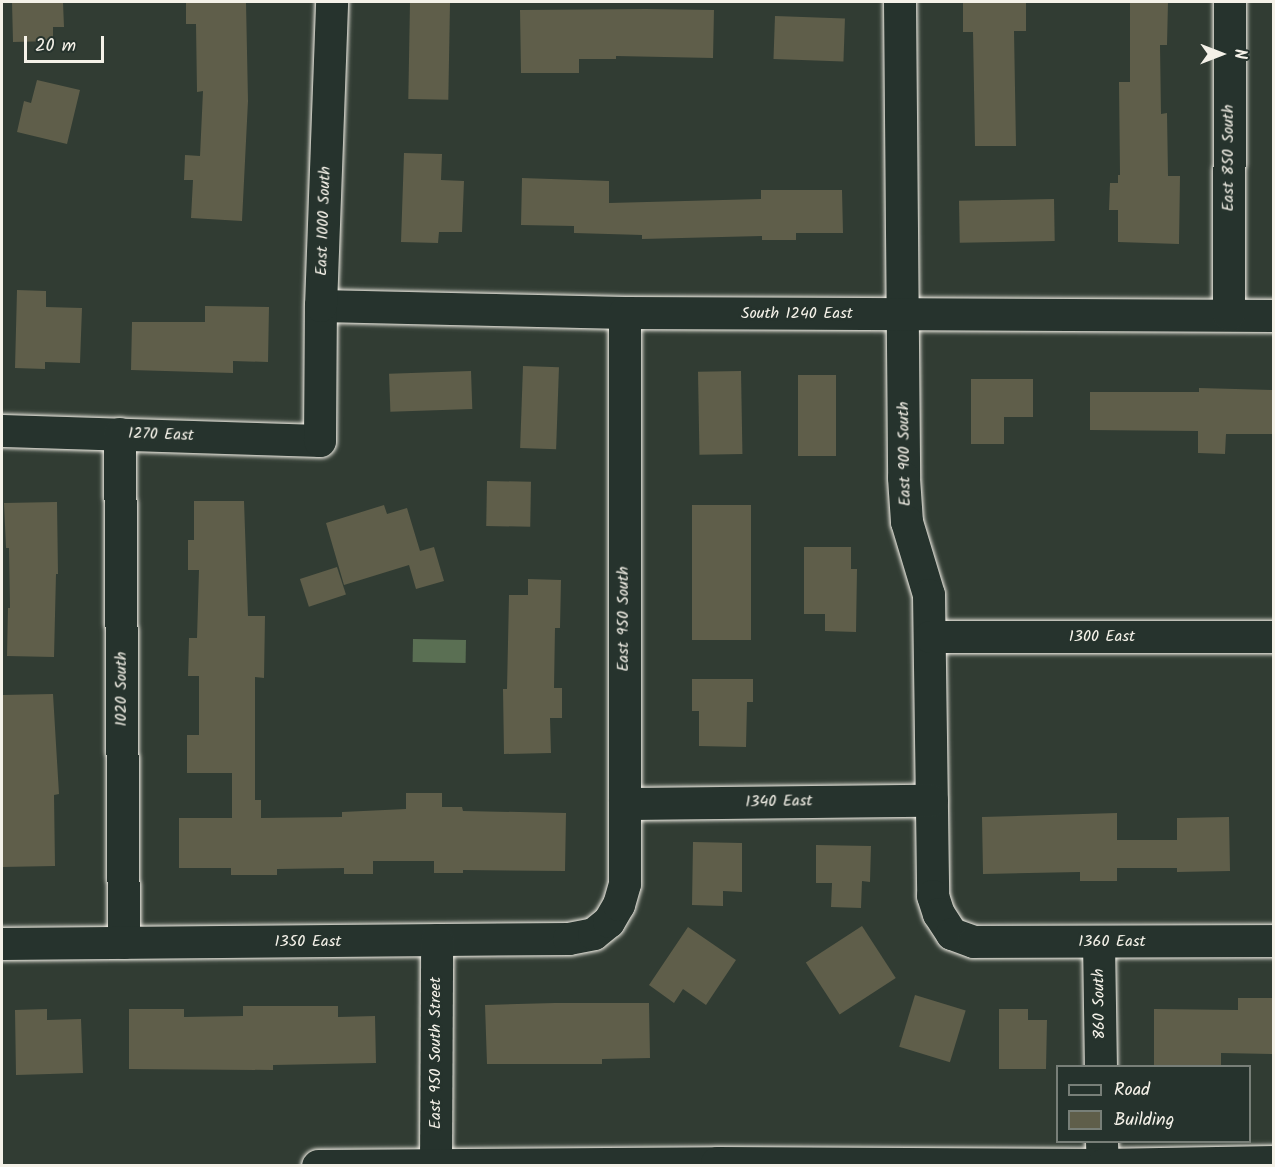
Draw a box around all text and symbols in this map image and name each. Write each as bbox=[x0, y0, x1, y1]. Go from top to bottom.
scale bar bbox=[27, 24, 106, 62]
north arrow bbox=[1191, 24, 1251, 84]
text: 20 m bbox=[35, 32, 76, 61]
text: N bbox=[1227, 49, 1252, 59]
street label: East 850 South bbox=[1219, 104, 1239, 212]
street label: East 1000 South bbox=[312, 166, 336, 276]
street label: South 1240 East bbox=[741, 304, 853, 324]
street label: East 900 South bbox=[894, 401, 916, 507]
street label: 1270 East bbox=[128, 424, 194, 446]
street label: East 950 South bbox=[614, 566, 634, 672]
street label: 1300 East bbox=[1069, 627, 1135, 647]
street label: 1020 South bbox=[112, 652, 132, 726]
street label: 1340 East bbox=[745, 792, 813, 812]
street label: 1350 East bbox=[274, 932, 342, 952]
street label: 1360 East bbox=[1078, 932, 1146, 952]
street label: 860 South bbox=[1090, 968, 1110, 1040]
street label: East 950 South Street bbox=[426, 977, 446, 1129]
legend bbox=[1056, 1065, 1251, 1143]
text: Road bbox=[1114, 1076, 1150, 1105]
text: Building bbox=[1114, 1106, 1174, 1135]

